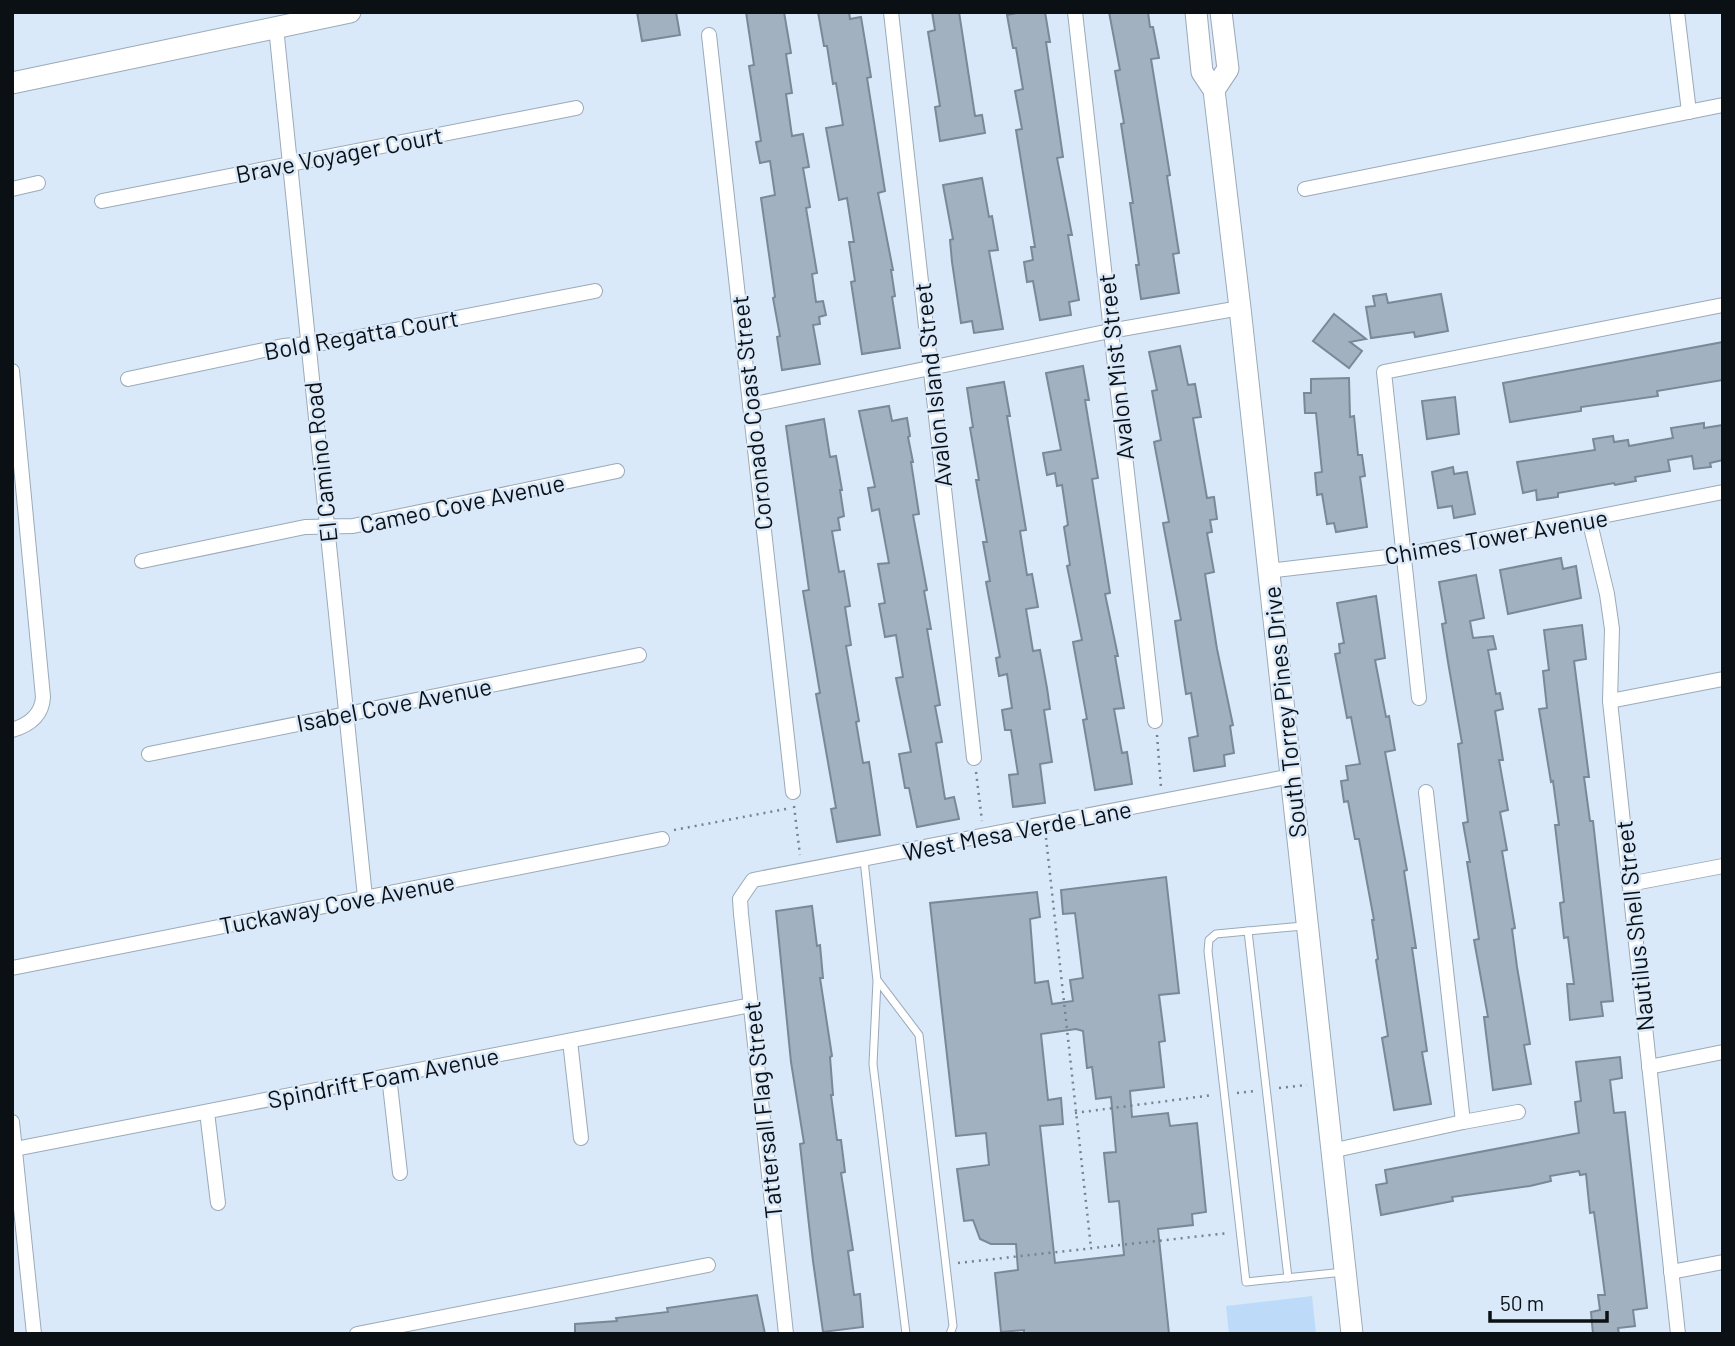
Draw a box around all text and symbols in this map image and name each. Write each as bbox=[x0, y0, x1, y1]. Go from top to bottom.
street label: Brave Voyager Court bbox=[233, 120, 445, 188]
street label: Avalon Mist Street bbox=[1091, 272, 1139, 462]
street label: Avalon Island Street bbox=[907, 281, 957, 489]
street label: Coronado Coast Street bbox=[724, 294, 778, 532]
street label: Bold Regatta Court bbox=[262, 303, 460, 365]
street label: El Camino Road bbox=[297, 380, 343, 544]
street label: Cameo Cove Avenue bbox=[357, 467, 567, 539]
street label: Chimes Tower Avenue bbox=[1382, 502, 1610, 570]
street label: South Torrey Pines Drive bbox=[1256, 585, 1312, 839]
street label: Isabel Cove Avenue bbox=[294, 671, 494, 737]
street label: West Mesa Verde Lane bbox=[900, 794, 1134, 866]
street label: Nautilus Shell Street bbox=[1609, 819, 1659, 1033]
street label: Tuckaway Cove Avenue bbox=[217, 866, 457, 940]
street label: Tattersall Flag Street bbox=[736, 1000, 788, 1220]
street label: Spindrift Foam Avenue bbox=[265, 1040, 501, 1114]
scale bar bbox=[1490, 1280, 1607, 1324]
text: 50 m bbox=[1500, 1290, 1544, 1315]

